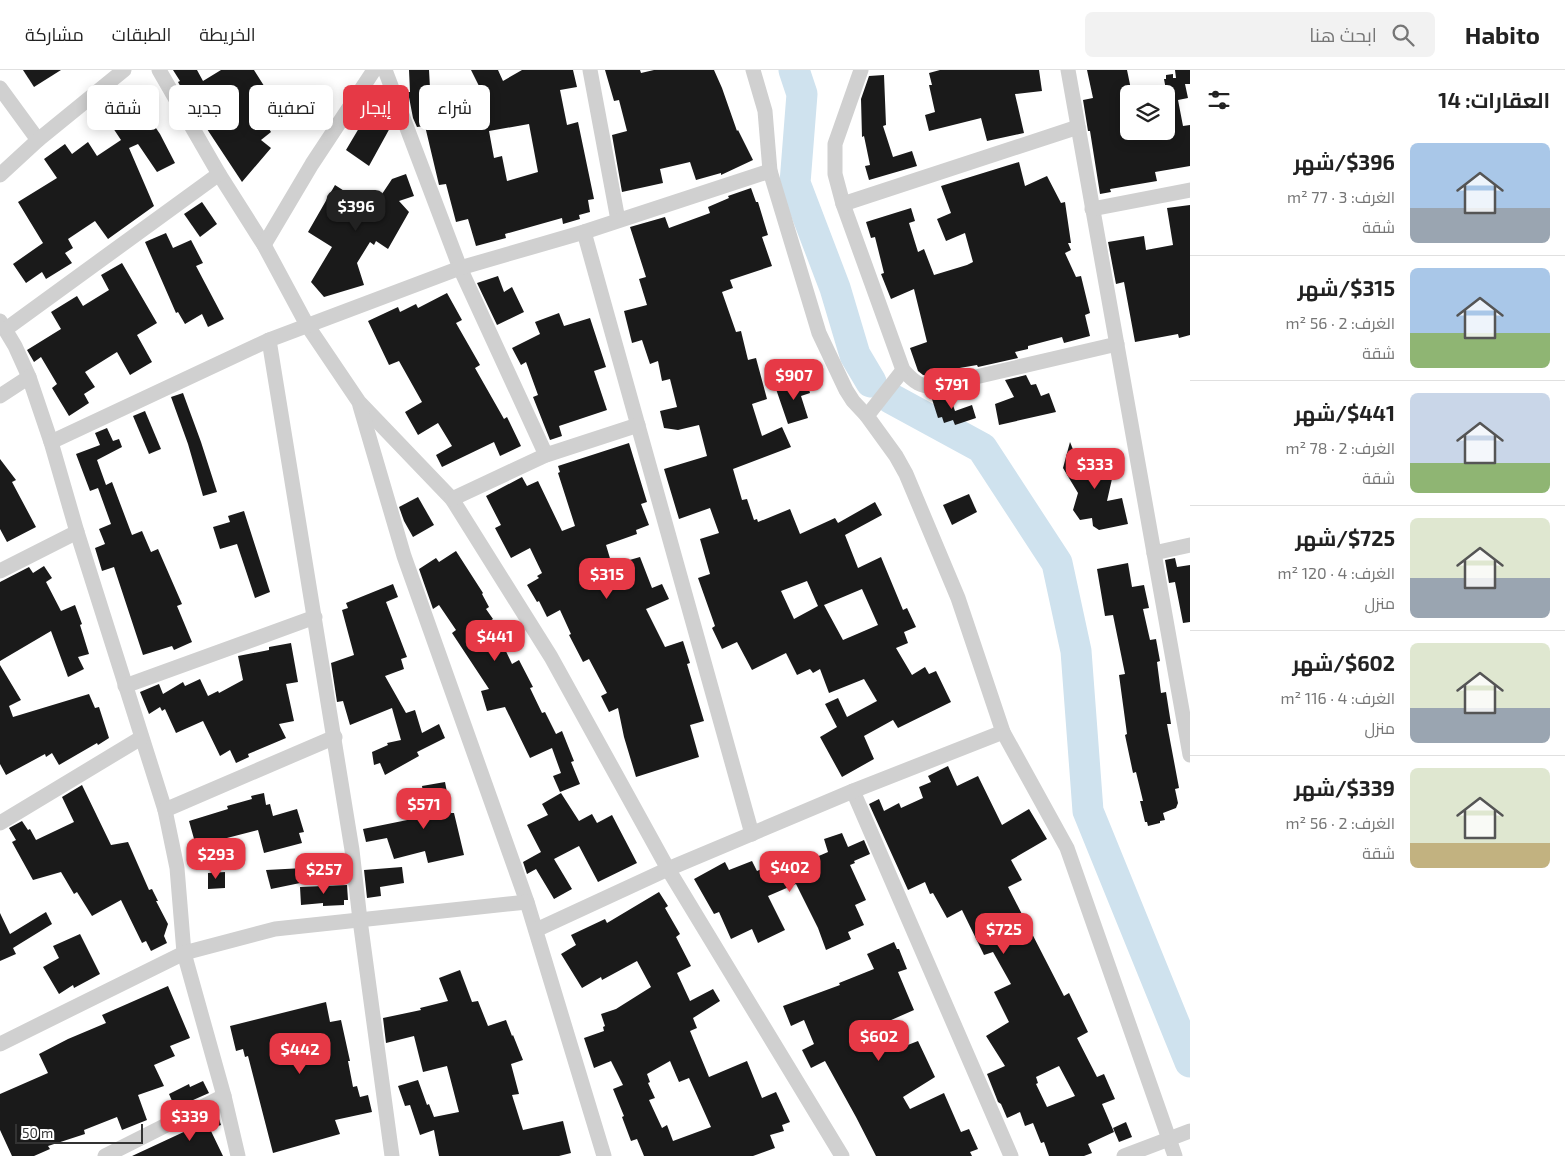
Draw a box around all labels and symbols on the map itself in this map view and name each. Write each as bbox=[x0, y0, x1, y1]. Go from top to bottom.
pin: $396 bbox=[326, 190, 386, 232]
pin: $907 bbox=[764, 358, 824, 401]
pin: $791 bbox=[922, 368, 982, 410]
pin: $333 bbox=[1065, 448, 1125, 490]
pin: $315 bbox=[577, 558, 637, 600]
pin: $441 bbox=[465, 620, 525, 662]
pin: $571 bbox=[394, 788, 454, 830]
pin: $293 bbox=[186, 838, 246, 880]
pin: $402 bbox=[760, 850, 820, 893]
pin: $257 bbox=[294, 852, 354, 895]
pin: $725 bbox=[974, 912, 1034, 955]
pin: $602 bbox=[849, 1020, 909, 1062]
pin: $442 bbox=[270, 1032, 330, 1075]
pin: $339 bbox=[160, 1100, 220, 1142]
scale bar bbox=[15, 1121, 142, 1144]

